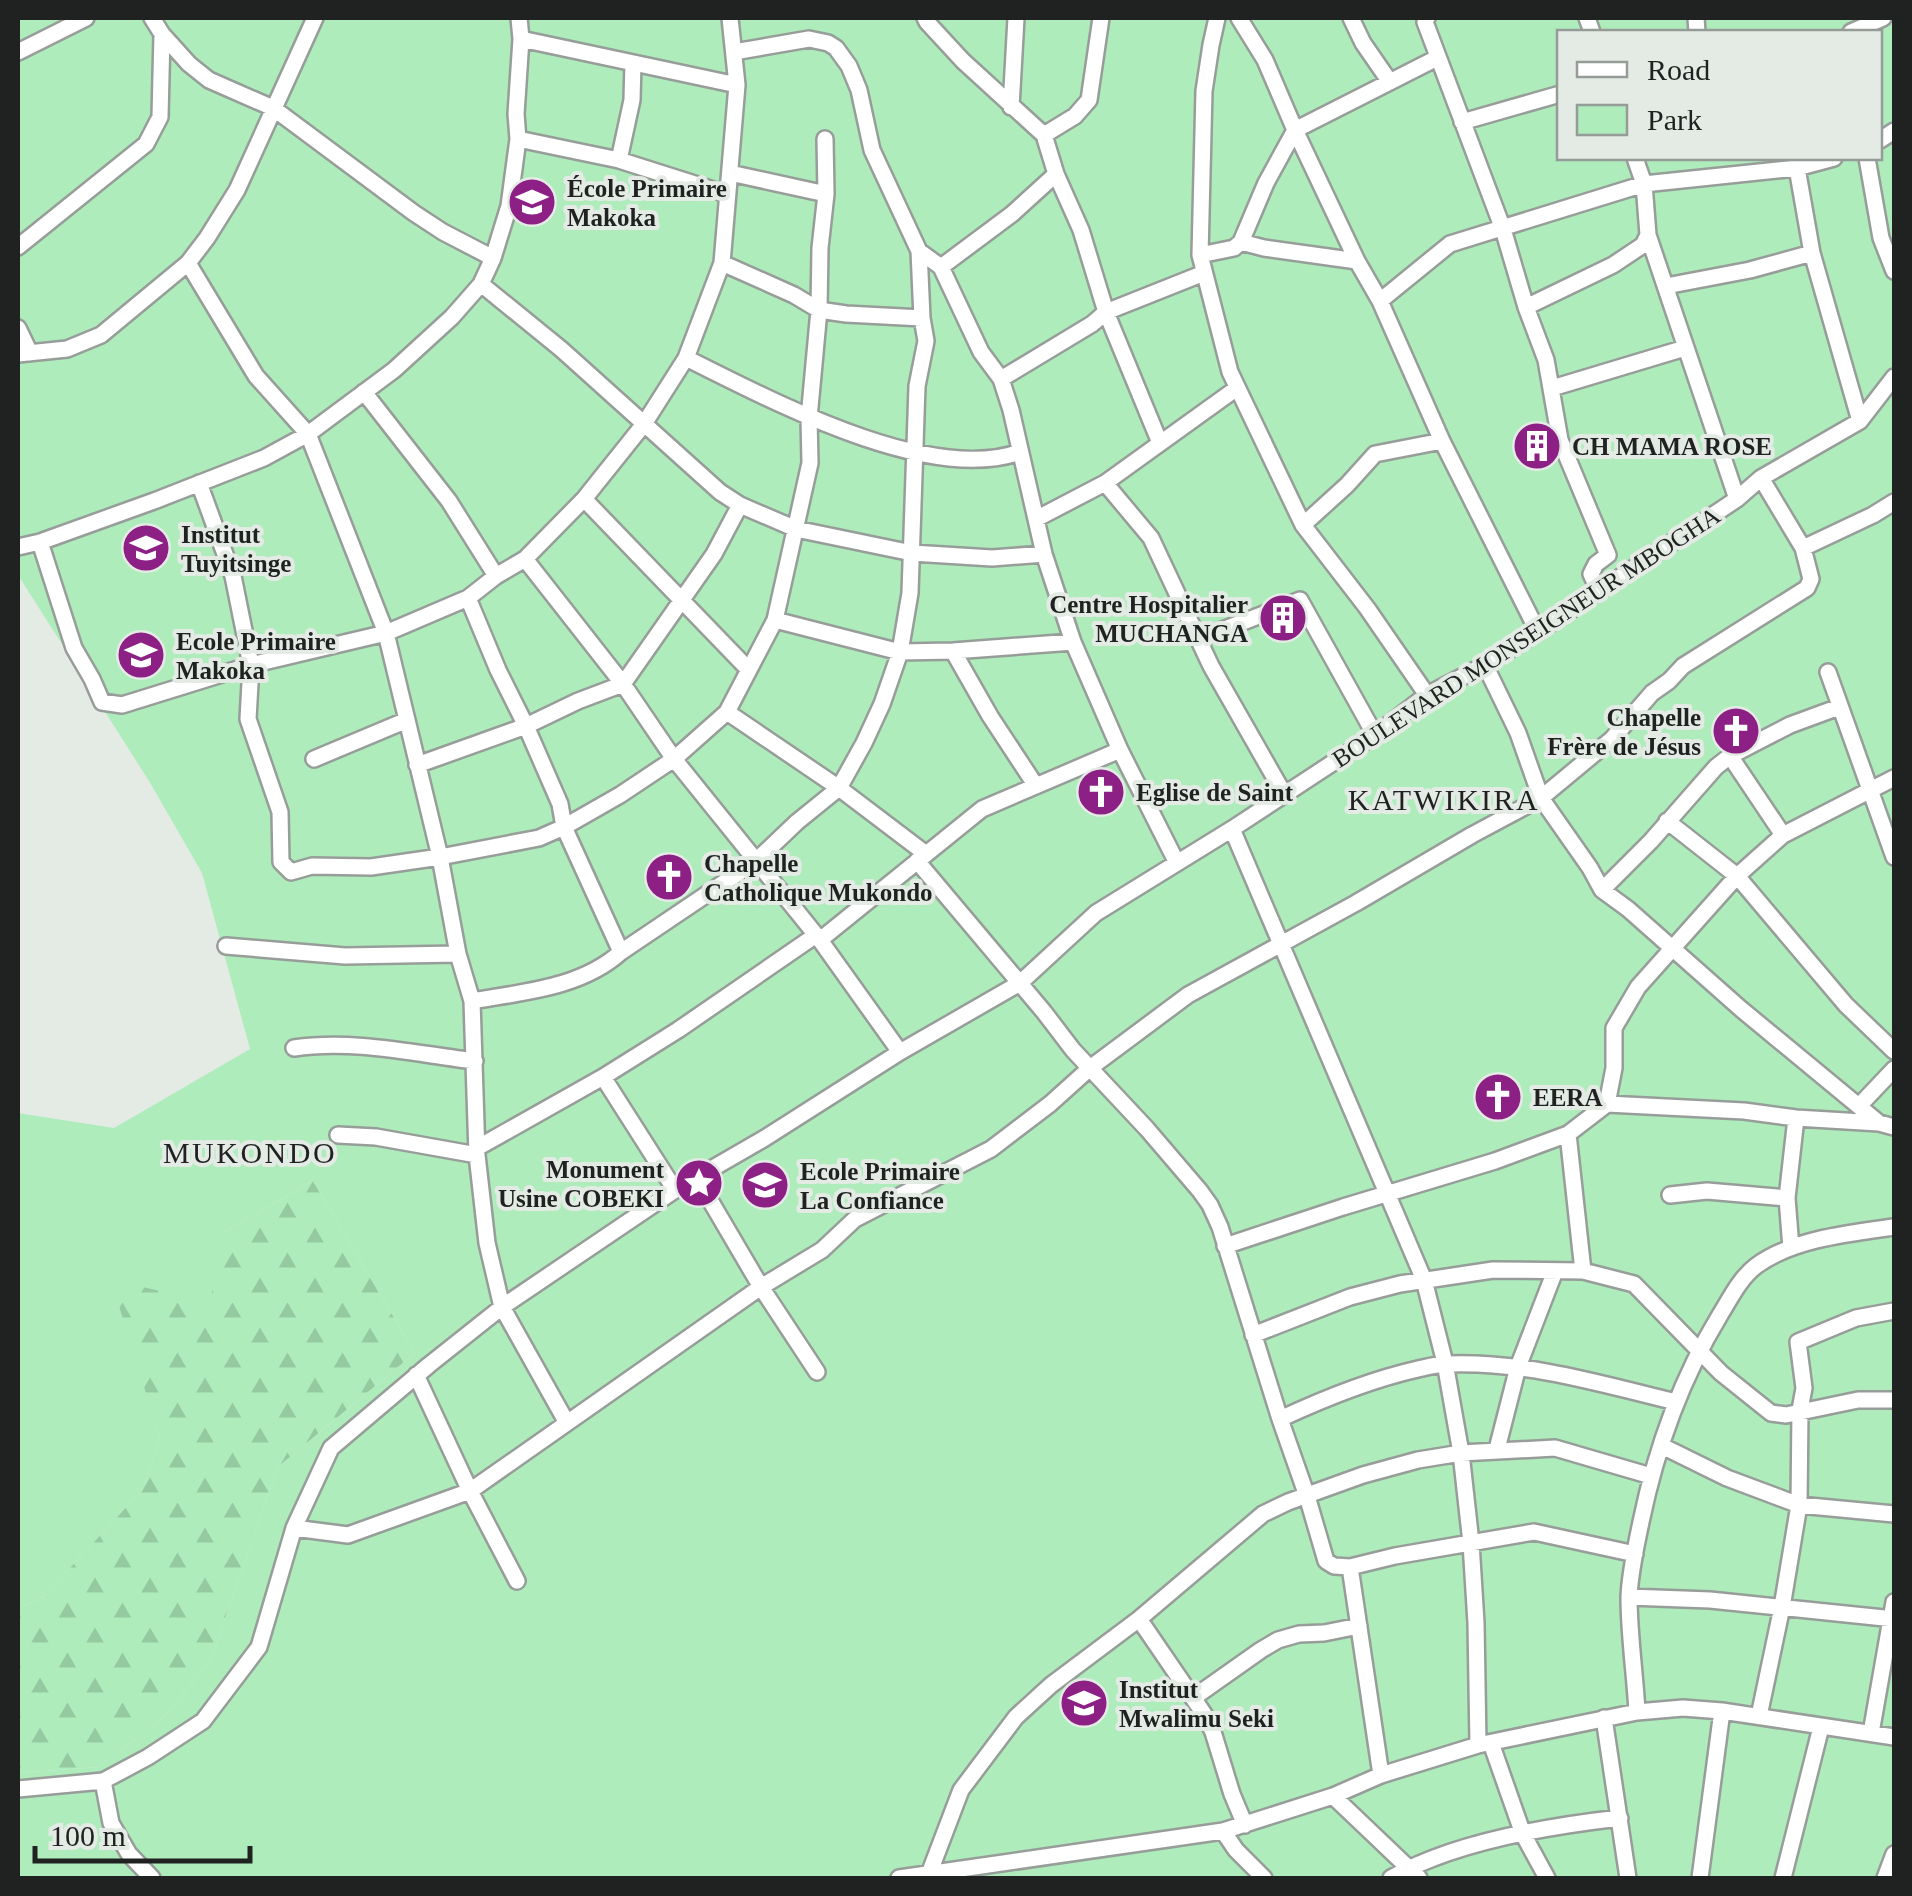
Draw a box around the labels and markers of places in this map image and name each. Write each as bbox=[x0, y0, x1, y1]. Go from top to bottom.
place label: École Primaire Makoka bbox=[567, 175, 727, 231]
school or university icon: École Primaire Makoka bbox=[506, 176, 558, 228]
building icon: CH MAMA ROSE bbox=[1511, 420, 1563, 472]
place label: CH MAMA ROSE bbox=[1572, 433, 1772, 460]
place label: Institut Tuyitsinge bbox=[181, 521, 291, 577]
school or university icon: Institut Tuyitsinge bbox=[120, 522, 172, 574]
place label: Centre Hospitalier MUCHANGA bbox=[1049, 591, 1248, 647]
building icon: Centre Hospitalier MUCHANGA bbox=[1257, 592, 1309, 644]
place label: Ecole Primaire Makoka bbox=[176, 628, 336, 684]
school or university icon: Ecole Primaire Makoka bbox=[115, 629, 167, 681]
place label: Chapelle Frère de Jésus bbox=[1547, 704, 1701, 760]
church icon: Chapelle Frère de Jésus bbox=[1710, 705, 1762, 757]
church icon: Eglise de Saint bbox=[1075, 766, 1127, 818]
place label: Eglise de Saint bbox=[1136, 779, 1294, 806]
place label: Chapelle Catholique Mukondo bbox=[704, 850, 933, 906]
church icon: Chapelle Catholique Mukondo bbox=[643, 851, 695, 903]
church icon: EERA bbox=[1472, 1071, 1524, 1123]
place label: EERA bbox=[1533, 1084, 1602, 1111]
place label: Monument Usine COBEKI bbox=[498, 1156, 665, 1212]
place icon: Monument Usine COBEKI bbox=[673, 1157, 725, 1209]
place label: Ecole Primaire La Confiance bbox=[800, 1158, 960, 1214]
school or university icon: Ecole Primaire La Confiance bbox=[739, 1159, 791, 1211]
place label: Institut Mwalimu Seki bbox=[1119, 1676, 1274, 1732]
school or university icon: Institut Mwalimu Seki bbox=[1058, 1677, 1110, 1729]

